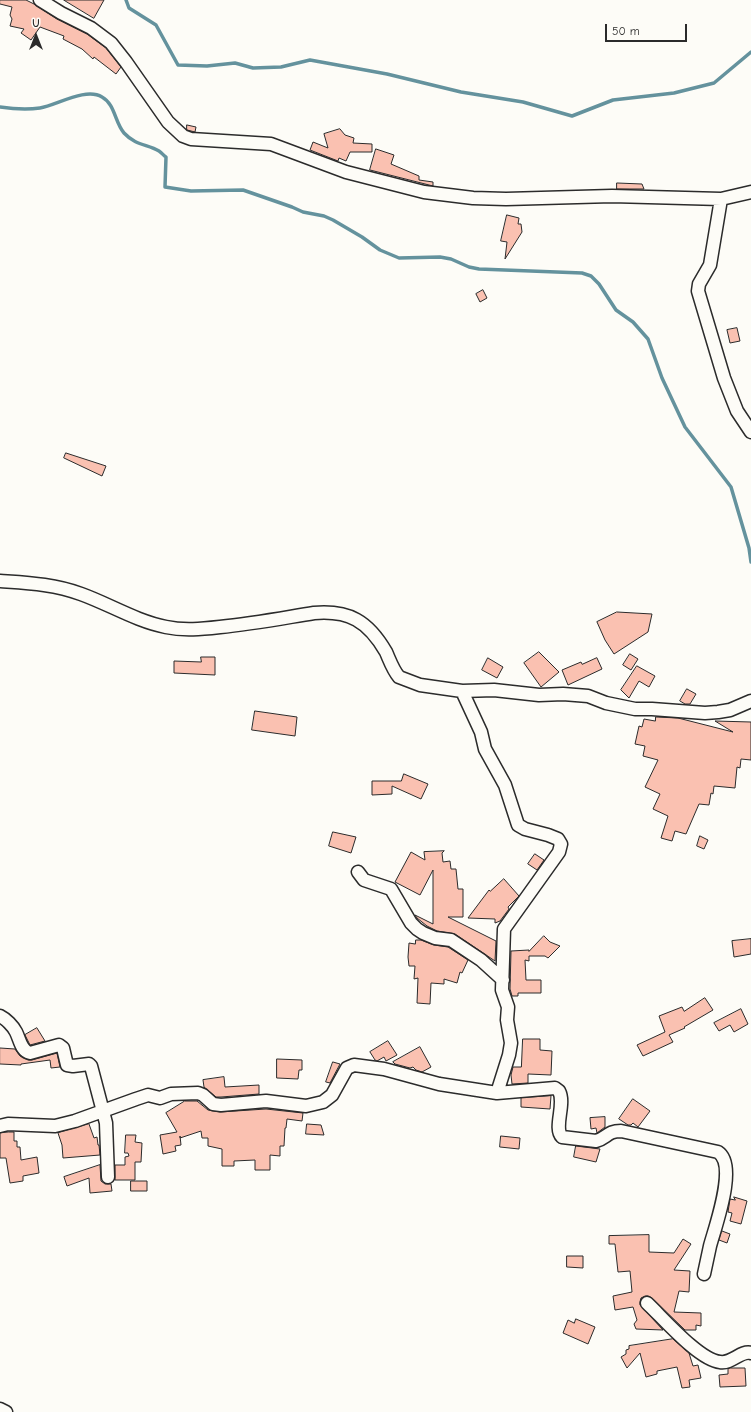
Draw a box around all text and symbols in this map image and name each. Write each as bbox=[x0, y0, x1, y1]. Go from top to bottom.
north arrow bbox=[16, 16, 56, 56]
scale bar bbox=[607, 16, 689, 42]
text: U bbox=[32, 17, 40, 30]
text: 50 m bbox=[612, 24, 640, 38]

